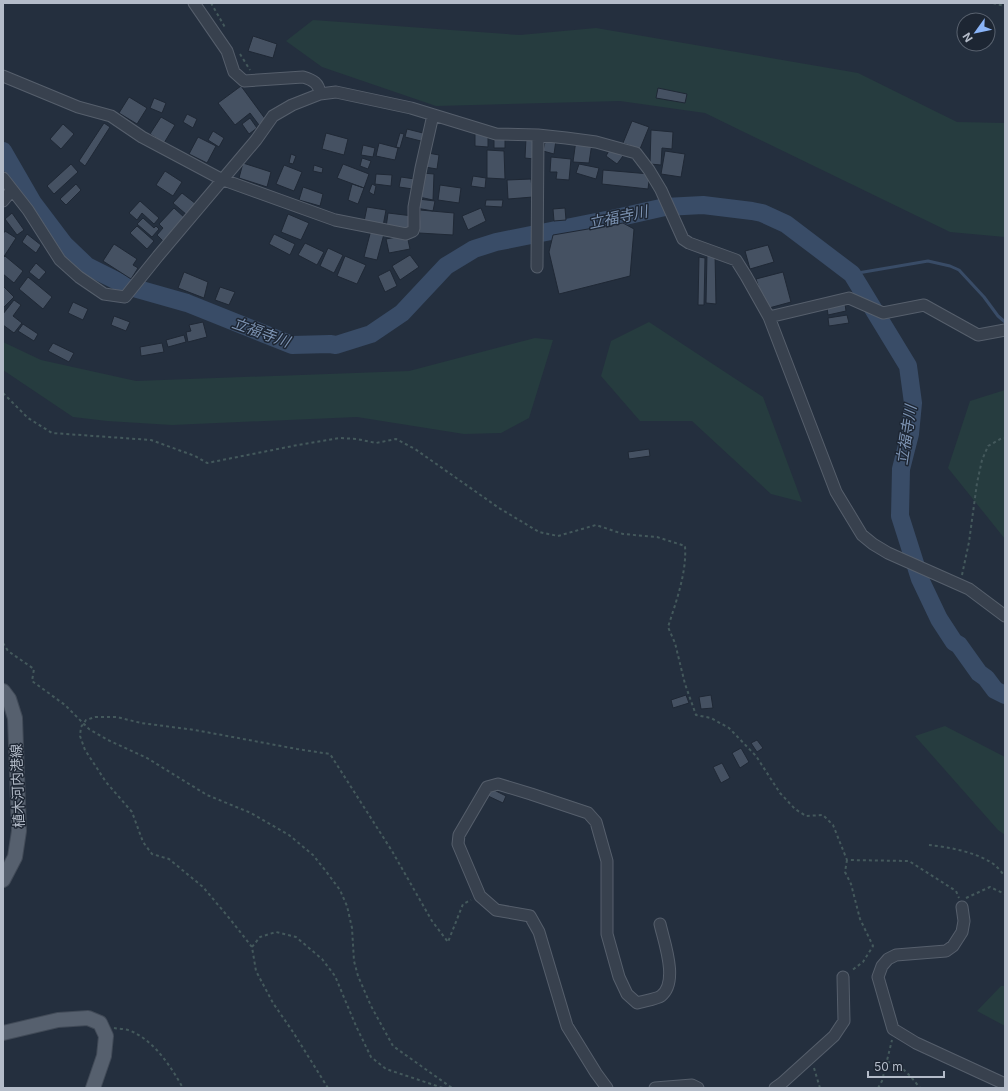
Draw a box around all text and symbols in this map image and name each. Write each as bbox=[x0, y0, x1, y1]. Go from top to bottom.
north arrow bbox=[956, 12, 996, 52]
text: N bbox=[959, 30, 976, 45]
water label: 立福寺川 bbox=[587, 201, 651, 233]
water label: 立福寺川 bbox=[230, 313, 294, 352]
water label: 立福寺川 bbox=[892, 402, 920, 466]
street label: 植木河内港線 bbox=[7, 744, 27, 828]
scale bar bbox=[868, 1053, 944, 1079]
text: 50 m bbox=[874, 1059, 903, 1074]

